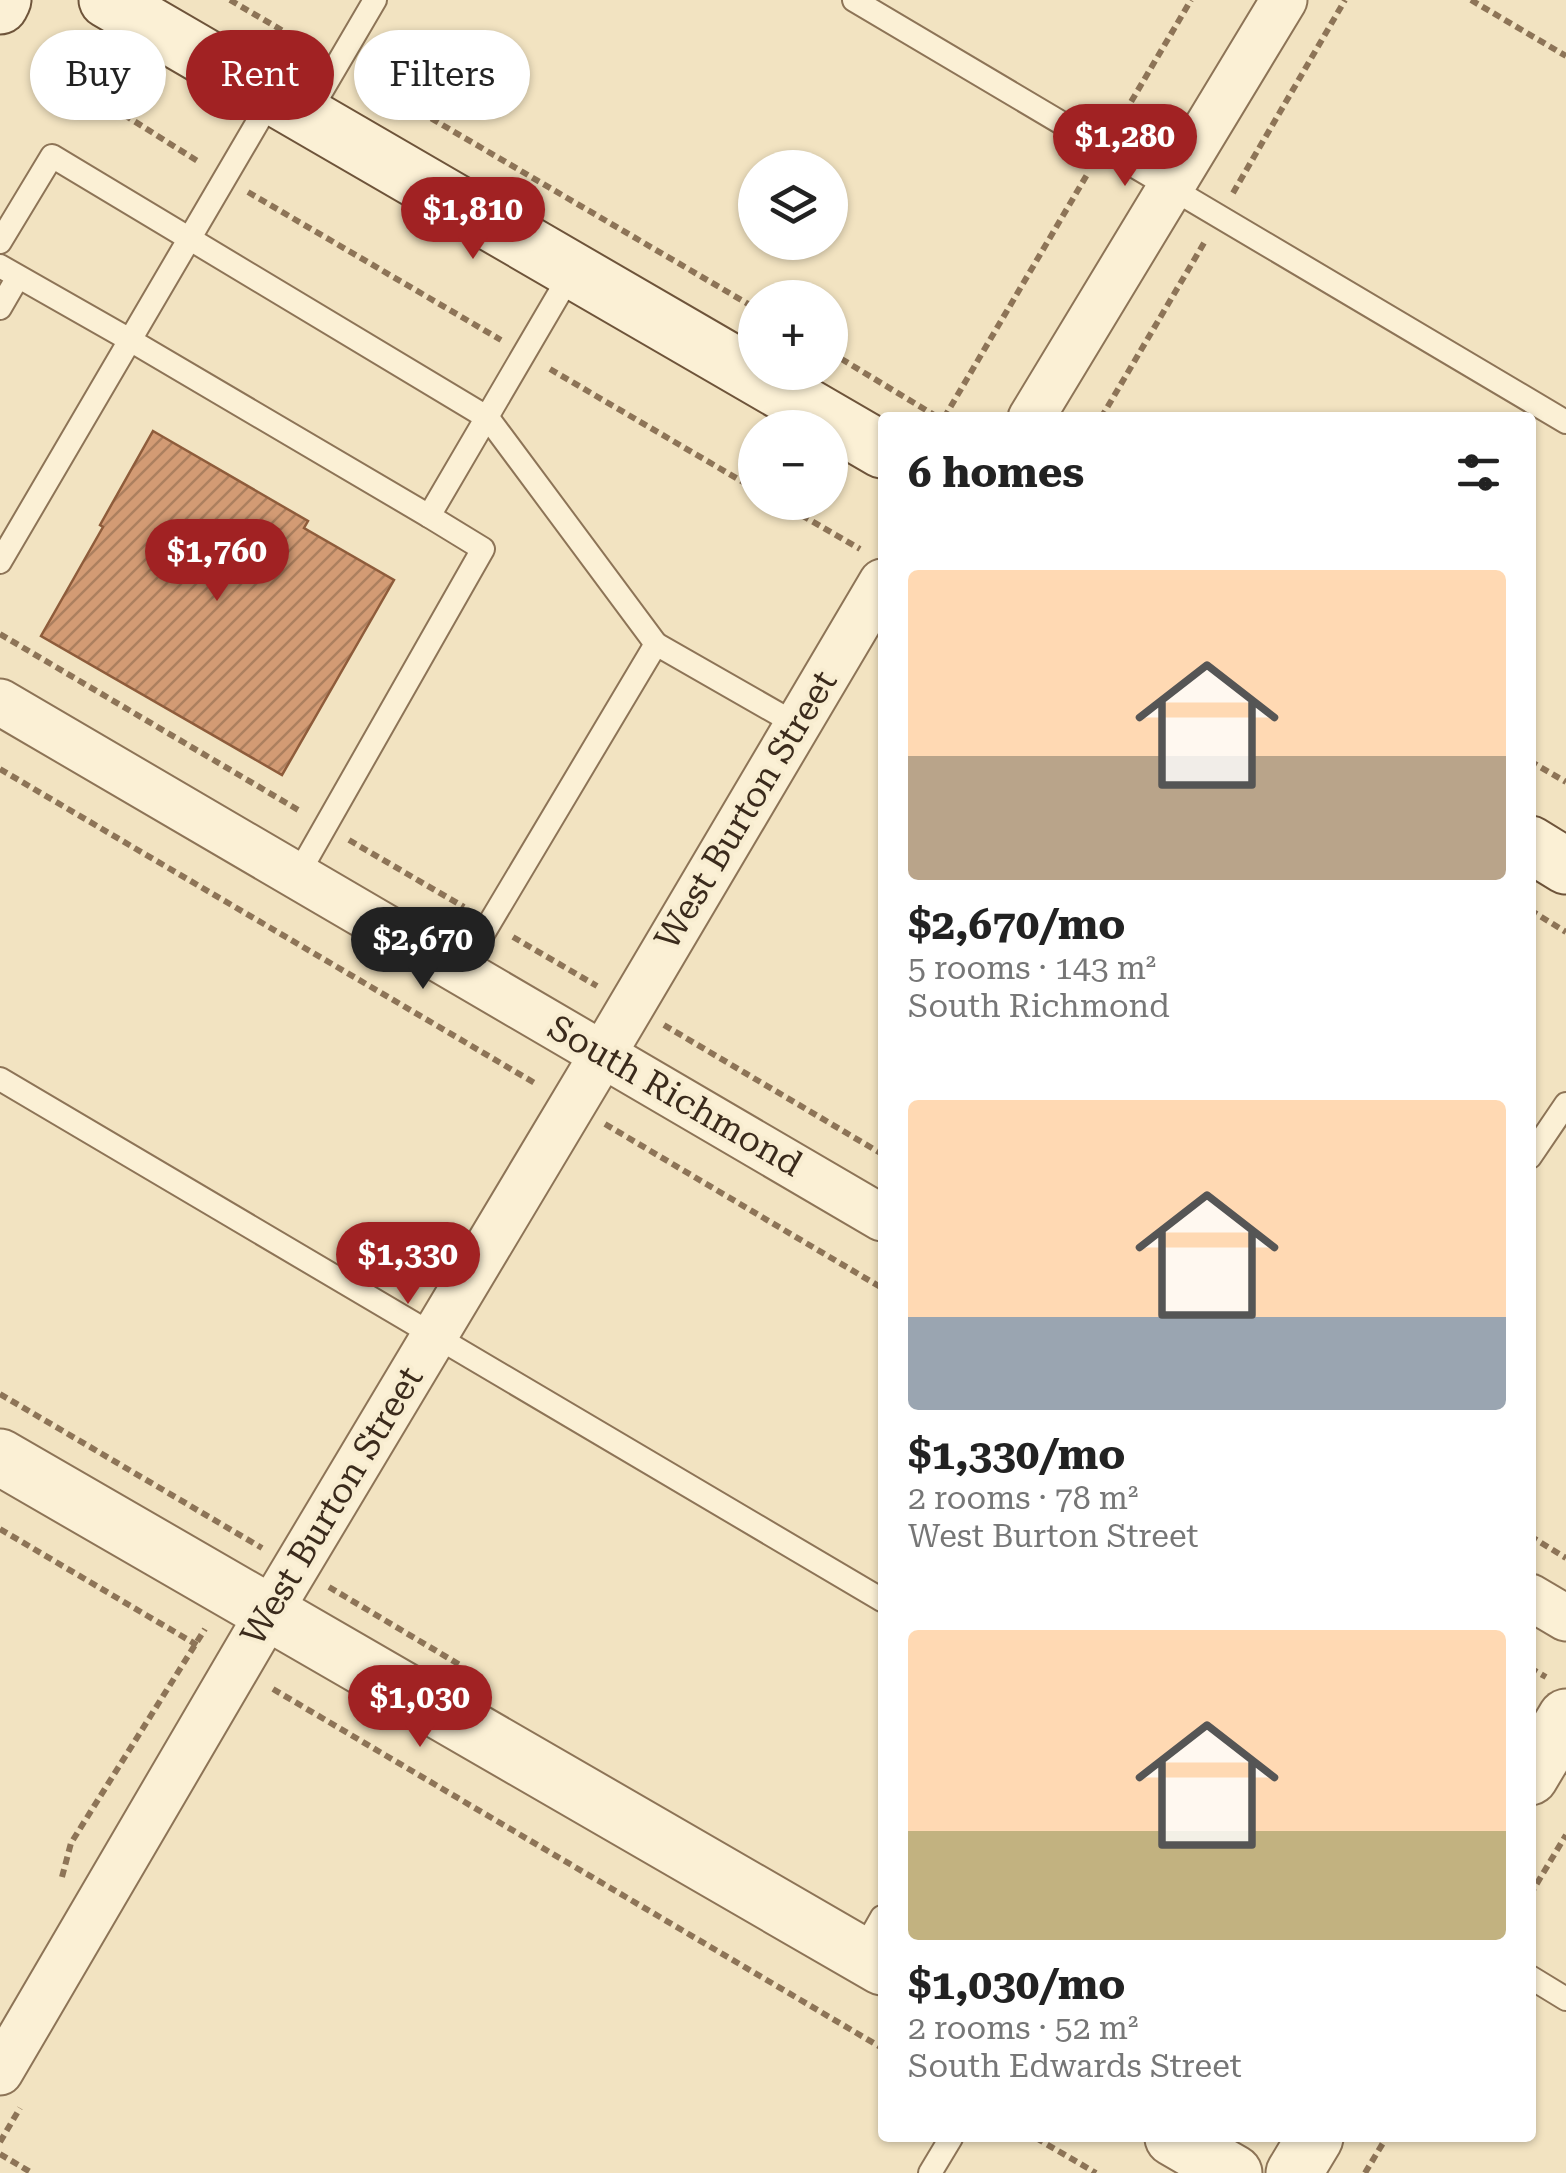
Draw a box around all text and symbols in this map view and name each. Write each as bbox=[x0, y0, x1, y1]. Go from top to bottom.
chip: Buy bbox=[30, 30, 166, 120]
chip: Rent bbox=[186, 30, 334, 120]
chip: Filters bbox=[354, 30, 530, 120]
pin: $1,280 bbox=[1044, 104, 1206, 189]
text: $1,280 bbox=[1075, 117, 1175, 155]
map controls bbox=[738, 150, 848, 520]
button: layers bbox=[738, 150, 848, 260]
pin: $1,810 bbox=[392, 177, 554, 262]
text: $1,810 bbox=[423, 190, 523, 228]
button: + bbox=[738, 280, 848, 390]
button: − bbox=[738, 410, 848, 520]
icon: filters bbox=[1451, 445, 1506, 500]
text: 6 homes bbox=[908, 448, 1084, 497]
pin: $1,760 bbox=[136, 519, 298, 604]
text: $1,760 bbox=[167, 532, 267, 570]
icon: home bbox=[1117, 635, 1297, 815]
street label: West Burton Street bbox=[647, 663, 845, 957]
text: $2,670/mo bbox=[908, 900, 1125, 949]
pin: $2,670 bbox=[342, 907, 504, 992]
text: $2,670 bbox=[373, 920, 473, 958]
text: 5 rooms · 143 m² bbox=[908, 949, 1156, 987]
text: South Richmond bbox=[908, 987, 1170, 1025]
street label: South Richmond bbox=[541, 1007, 809, 1185]
icon: home bbox=[1117, 1165, 1297, 1345]
pin: $1,330 bbox=[327, 1222, 489, 1307]
text: $1,330 bbox=[358, 1235, 458, 1273]
street label: West Burton Street bbox=[233, 1359, 431, 1653]
text: $1,330/mo bbox=[908, 1430, 1125, 1479]
text: 2 rooms · 78 m² bbox=[908, 1479, 1138, 1517]
text: West Burton Street bbox=[908, 1517, 1198, 1555]
pin: $1,030 bbox=[339, 1665, 501, 1750]
text: $1,030 bbox=[370, 1678, 470, 1716]
icon: home bbox=[1117, 1695, 1297, 1875]
text: $1,030/mo bbox=[908, 1960, 1125, 2009]
text: 2 rooms · 52 m² bbox=[908, 2009, 1138, 2047]
text: South Edwards Street bbox=[908, 2047, 1242, 2085]

